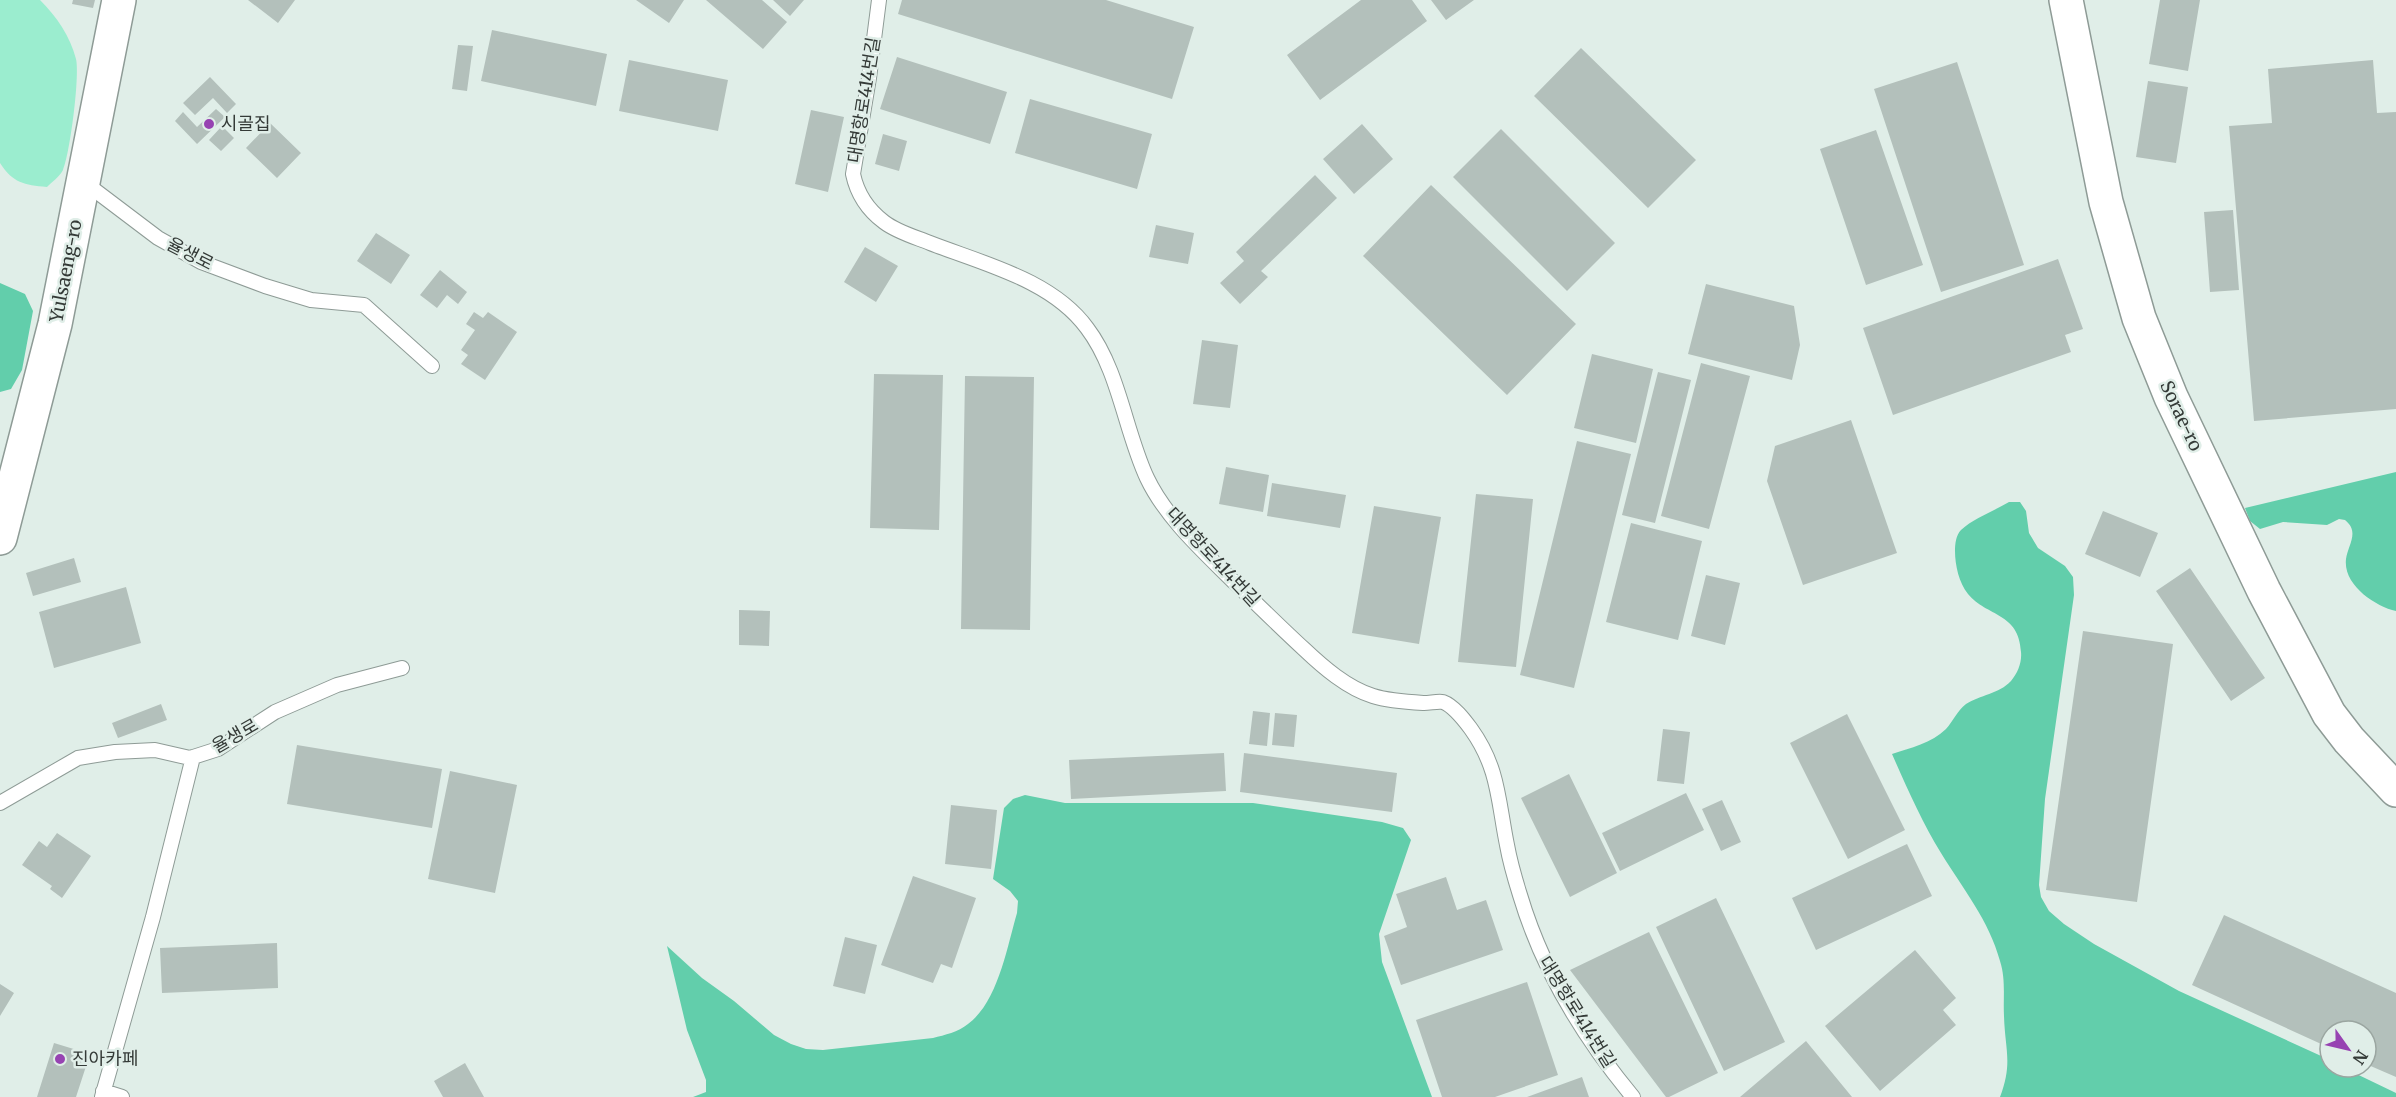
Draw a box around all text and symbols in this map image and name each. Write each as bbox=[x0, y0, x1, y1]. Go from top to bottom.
street label: 대명항로414번길 bbox=[842, 35, 885, 165]
place label: 시골집 bbox=[221, 112, 271, 135]
marker: 시골집 bbox=[202, 117, 216, 131]
street label: Yulsaeng-ro bbox=[44, 217, 87, 325]
street label: 율생로 bbox=[163, 232, 218, 275]
street label: Sorae-ro bbox=[2155, 377, 2208, 455]
street label: 대명항로414번길 bbox=[1162, 502, 1265, 611]
street label: 율생로 bbox=[207, 713, 262, 758]
street label: 대명항로414번길 bbox=[1534, 952, 1621, 1072]
north arrow bbox=[2318, 1019, 2378, 1079]
place label: 진아카페 bbox=[72, 1047, 138, 1070]
text: N bbox=[2348, 1047, 2372, 1069]
marker: 진아카페 bbox=[53, 1052, 67, 1066]

